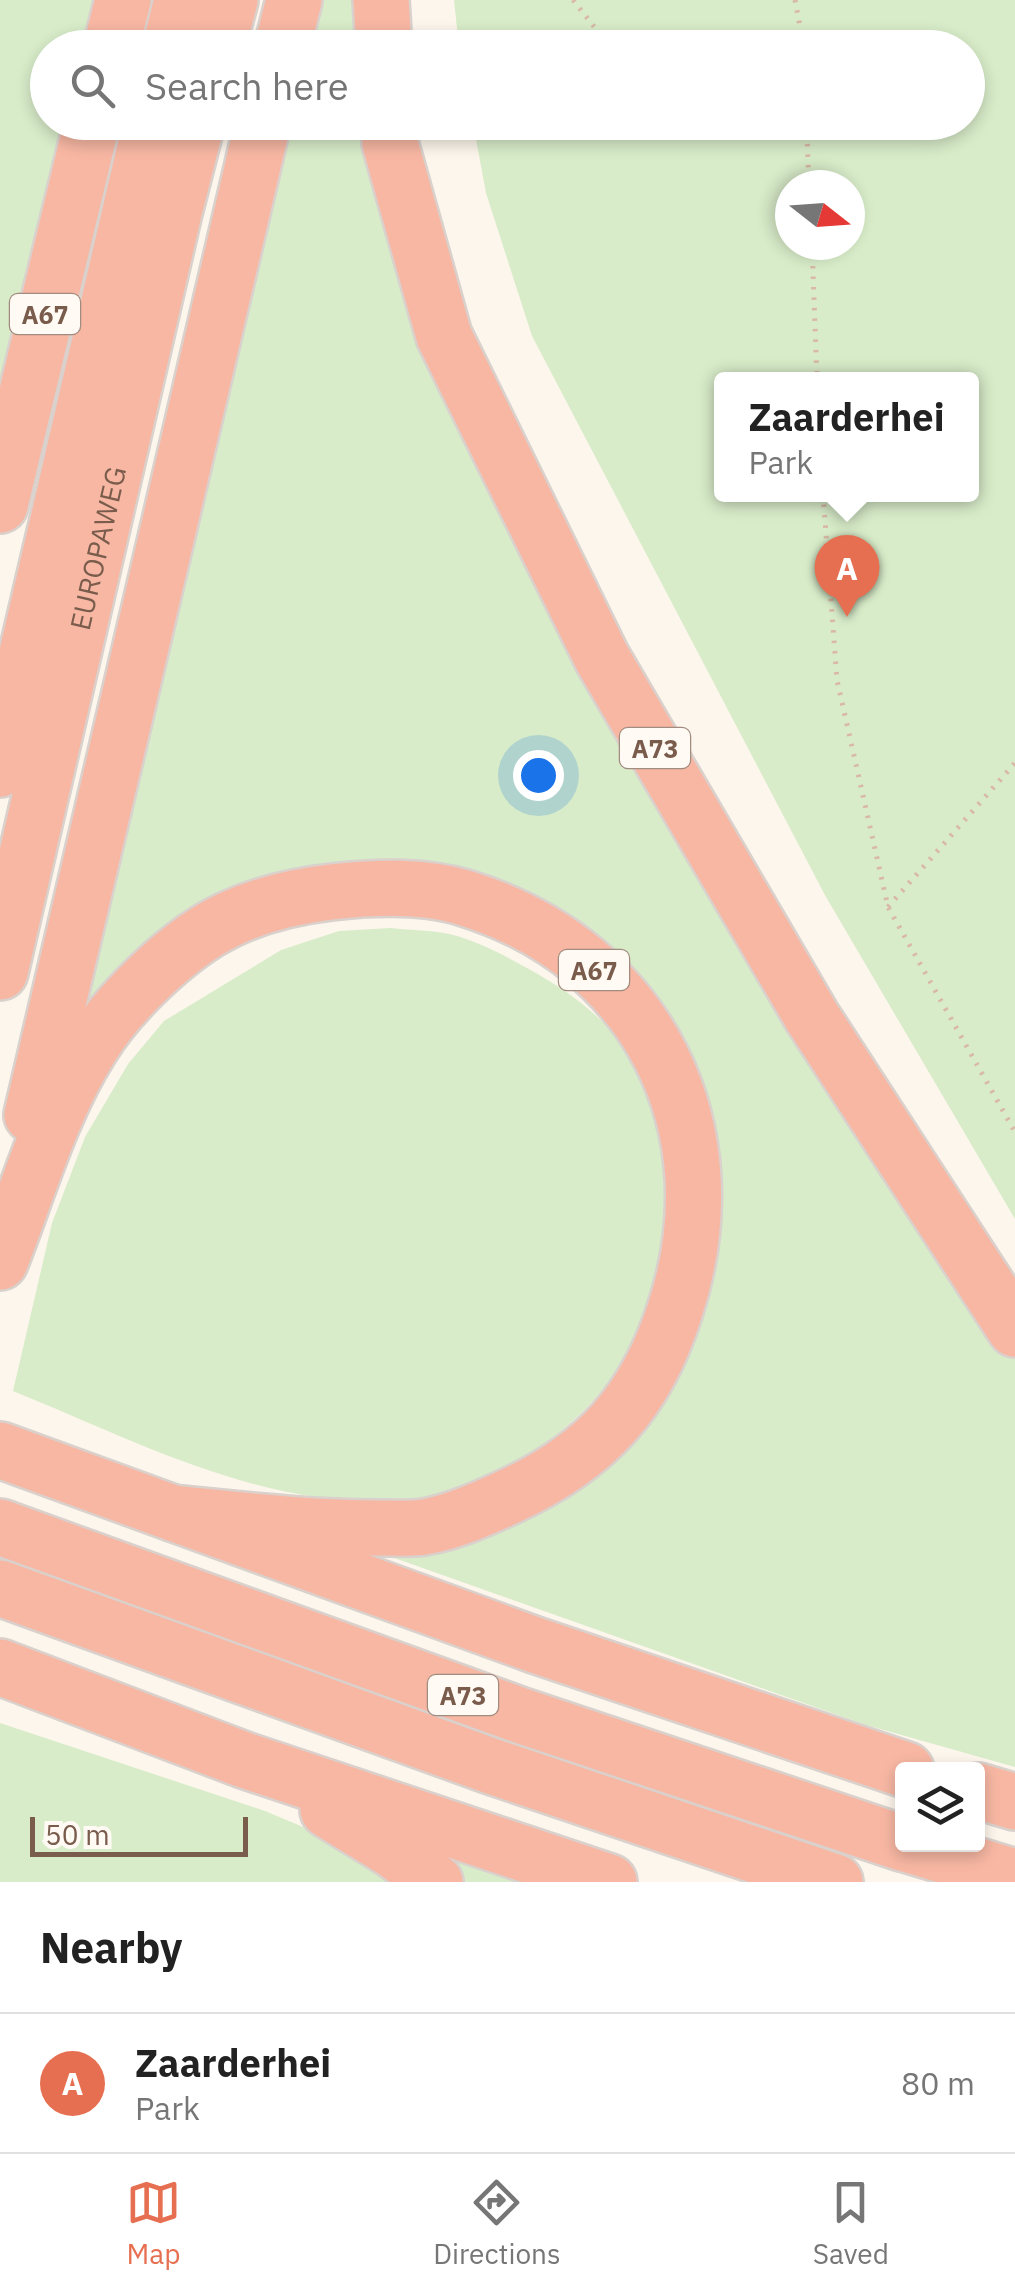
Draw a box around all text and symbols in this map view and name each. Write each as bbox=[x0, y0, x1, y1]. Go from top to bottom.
search box bbox=[30, 30, 985, 140]
icon: search bbox=[65, 58, 120, 113]
text: Search here bbox=[145, 61, 349, 110]
north arrow bbox=[775, 170, 865, 260]
road number: A67 bbox=[10, 294, 80, 334]
popup bbox=[714, 372, 979, 502]
text: Zaarderhei bbox=[748, 392, 945, 441]
text: Park bbox=[748, 441, 813, 483]
street label: EUROPAWEG bbox=[60, 462, 134, 634]
pin: A bbox=[814, 534, 880, 617]
road number: A73 bbox=[620, 728, 690, 768]
your location bbox=[513, 750, 564, 801]
road number: A67 bbox=[559, 950, 629, 990]
road number: A73 bbox=[428, 1675, 498, 1715]
map controls bbox=[895, 1762, 985, 1852]
button: layers bbox=[895, 1762, 985, 1852]
scale bar bbox=[30, 1812, 248, 1856]
text: 50 m bbox=[45, 1816, 110, 1853]
text: Nearby bbox=[40, 1920, 182, 1975]
text: Zaarderhei bbox=[135, 2038, 331, 2087]
text: A bbox=[62, 2062, 83, 2104]
text: 80 m bbox=[901, 2062, 975, 2104]
text: Park bbox=[135, 2087, 200, 2129]
tab: Map bbox=[126, 2175, 181, 2272]
tab: Directions bbox=[433, 2175, 561, 2272]
tab: Saved bbox=[813, 2175, 889, 2272]

